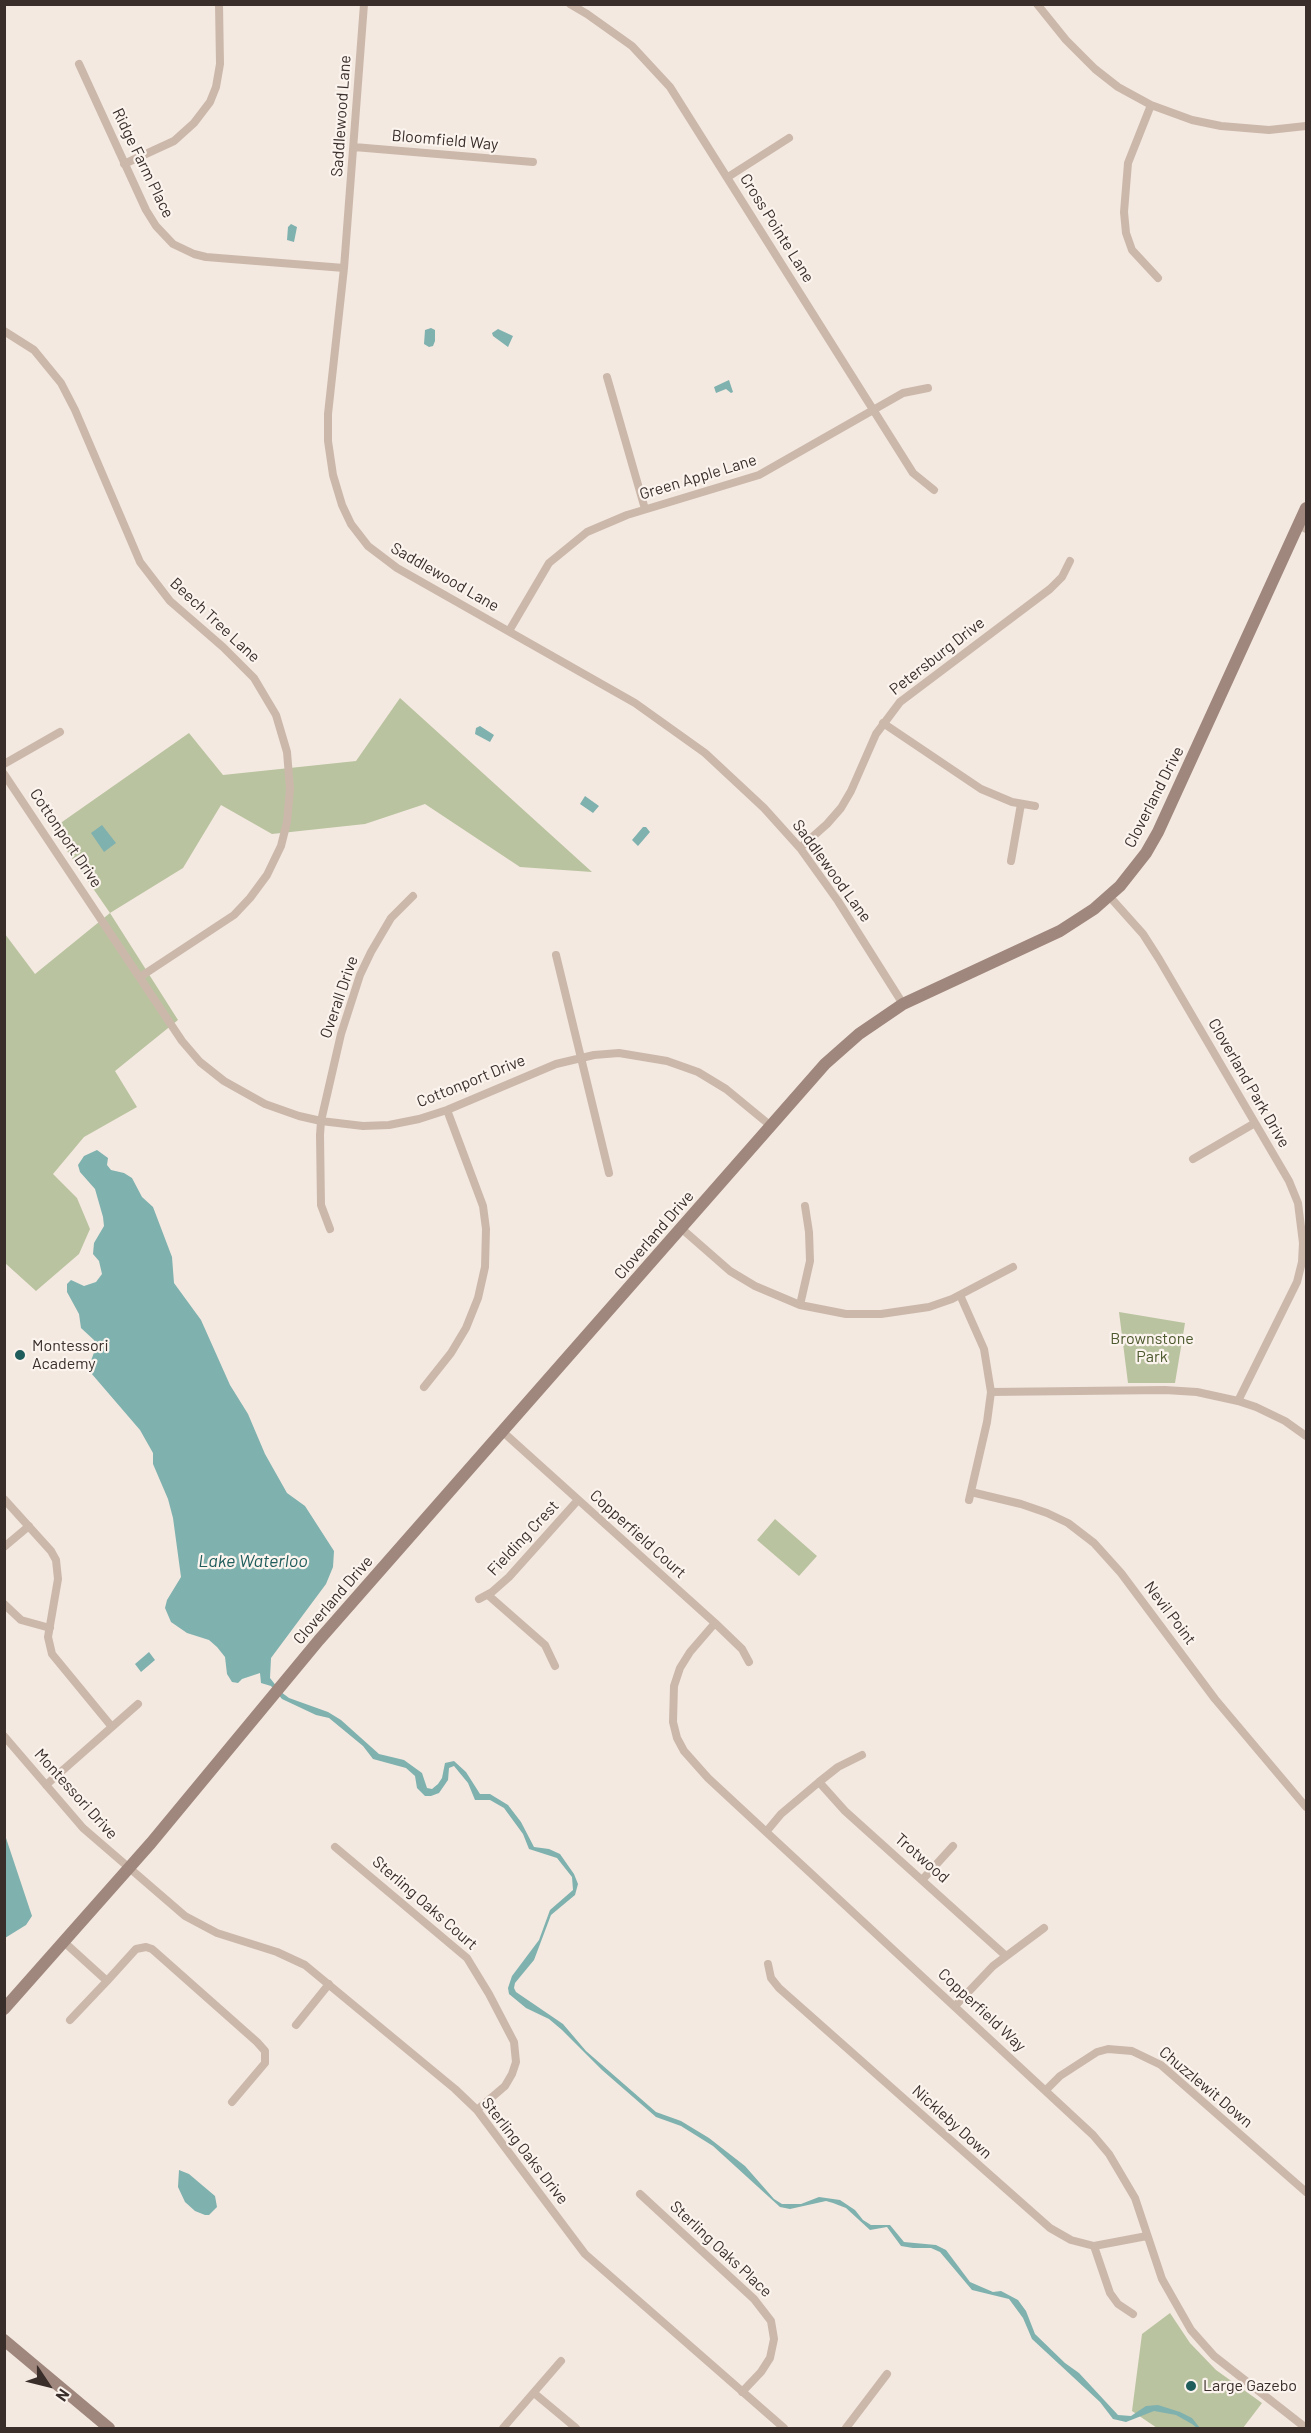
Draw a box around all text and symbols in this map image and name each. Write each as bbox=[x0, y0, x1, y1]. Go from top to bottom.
street label: Saddlewood Lane bbox=[327, 55, 355, 177]
street label: Ridge Farm Place bbox=[108, 105, 178, 221]
street label: Bloomfield Way bbox=[391, 126, 499, 154]
street label: Cross Pointe Lane bbox=[736, 170, 818, 286]
street label: Green Apple Lane bbox=[637, 450, 759, 504]
street label: Saddlewood Lane bbox=[387, 538, 503, 616]
street label: Beech Tree Lane bbox=[166, 573, 264, 667]
street label: Petersburg Drive bbox=[886, 613, 988, 699]
street label: Cloverland Drive bbox=[1120, 743, 1188, 851]
street label: Cottonport Drive bbox=[26, 785, 106, 891]
street label: Saddlewood Lane bbox=[788, 816, 876, 926]
street label: Overall Drive bbox=[316, 953, 362, 1041]
street label: Cloverland Park Drive bbox=[1204, 1015, 1294, 1151]
street label: Cottonport Drive bbox=[414, 1051, 528, 1111]
street label: Cloverland Drive bbox=[610, 1187, 698, 1283]
park label: Brownstone Park bbox=[1110, 1329, 1194, 1367]
place label: Montessori Academy bbox=[32, 1336, 109, 1374]
marker: Montessori Academy bbox=[13, 1348, 27, 1362]
street label: Copperfield Court bbox=[586, 1486, 690, 1582]
street label: Fielding Crest bbox=[483, 1496, 563, 1580]
water label: Lake Waterloo bbox=[198, 1550, 308, 1572]
street label: Cloverland Drive bbox=[289, 1552, 377, 1648]
street label: Nevil Point bbox=[1140, 1578, 1200, 1648]
street label: Montessori Drive bbox=[30, 1745, 122, 1843]
street label: Trotwood bbox=[891, 1829, 953, 1887]
street label: Sterling Oaks Court bbox=[368, 1852, 482, 1954]
street label: Copperfield Way bbox=[934, 1964, 1030, 2056]
street label: Chuzzlewit Down bbox=[1155, 2042, 1257, 2132]
street label: Nickleby Down bbox=[908, 2081, 996, 2163]
street label: Sterling Oaks Drive bbox=[477, 2094, 573, 2208]
street label: Sterling Oaks Place bbox=[666, 2197, 776, 2301]
north arrow bbox=[18, 2355, 78, 2415]
place label: Large Gazebo bbox=[1203, 2376, 1297, 2396]
marker: Large Gazebo bbox=[1184, 2379, 1198, 2393]
text: N bbox=[52, 2386, 74, 2405]

